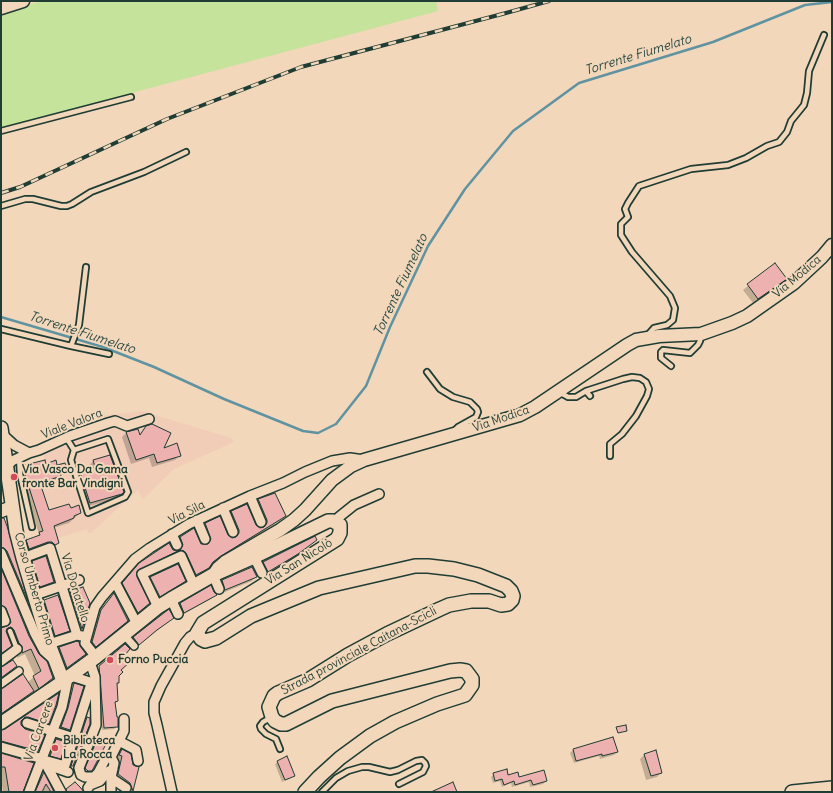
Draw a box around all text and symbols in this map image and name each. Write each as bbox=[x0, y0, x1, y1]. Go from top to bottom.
water label: Torrente Fiumelato bbox=[583, 31, 693, 79]
water label: Torrente Fiumelato bbox=[371, 232, 431, 338]
street label: Via Modica bbox=[770, 253, 824, 301]
water label: Torrente Fiumelato bbox=[27, 309, 137, 357]
street label: Via Modica bbox=[471, 403, 531, 435]
street label: Viale Valora bbox=[40, 406, 104, 442]
place label: Via Vasco Da Gama fronte Bar Vindigni bbox=[22, 463, 128, 491]
marker: Via Vasco Da Gama fronte Bar Vindigni bbox=[9, 472, 19, 482]
street label: Via Sila bbox=[166, 498, 208, 528]
street label: Corso Umberto Primo bbox=[11, 531, 57, 647]
street label: Via San Nicolò bbox=[263, 536, 335, 588]
street label: Via Donatello bbox=[58, 552, 92, 624]
street label: Strada provinciale Caitana-Scicli bbox=[279, 604, 439, 698]
place label: Forno Puccia bbox=[118, 653, 188, 667]
marker: Forno Puccia bbox=[105, 655, 115, 665]
street label: Via Carcere bbox=[22, 699, 56, 763]
place label: Biblioteca La Rocca bbox=[63, 734, 115, 762]
marker: Biblioteca La Rocca bbox=[50, 743, 60, 753]

